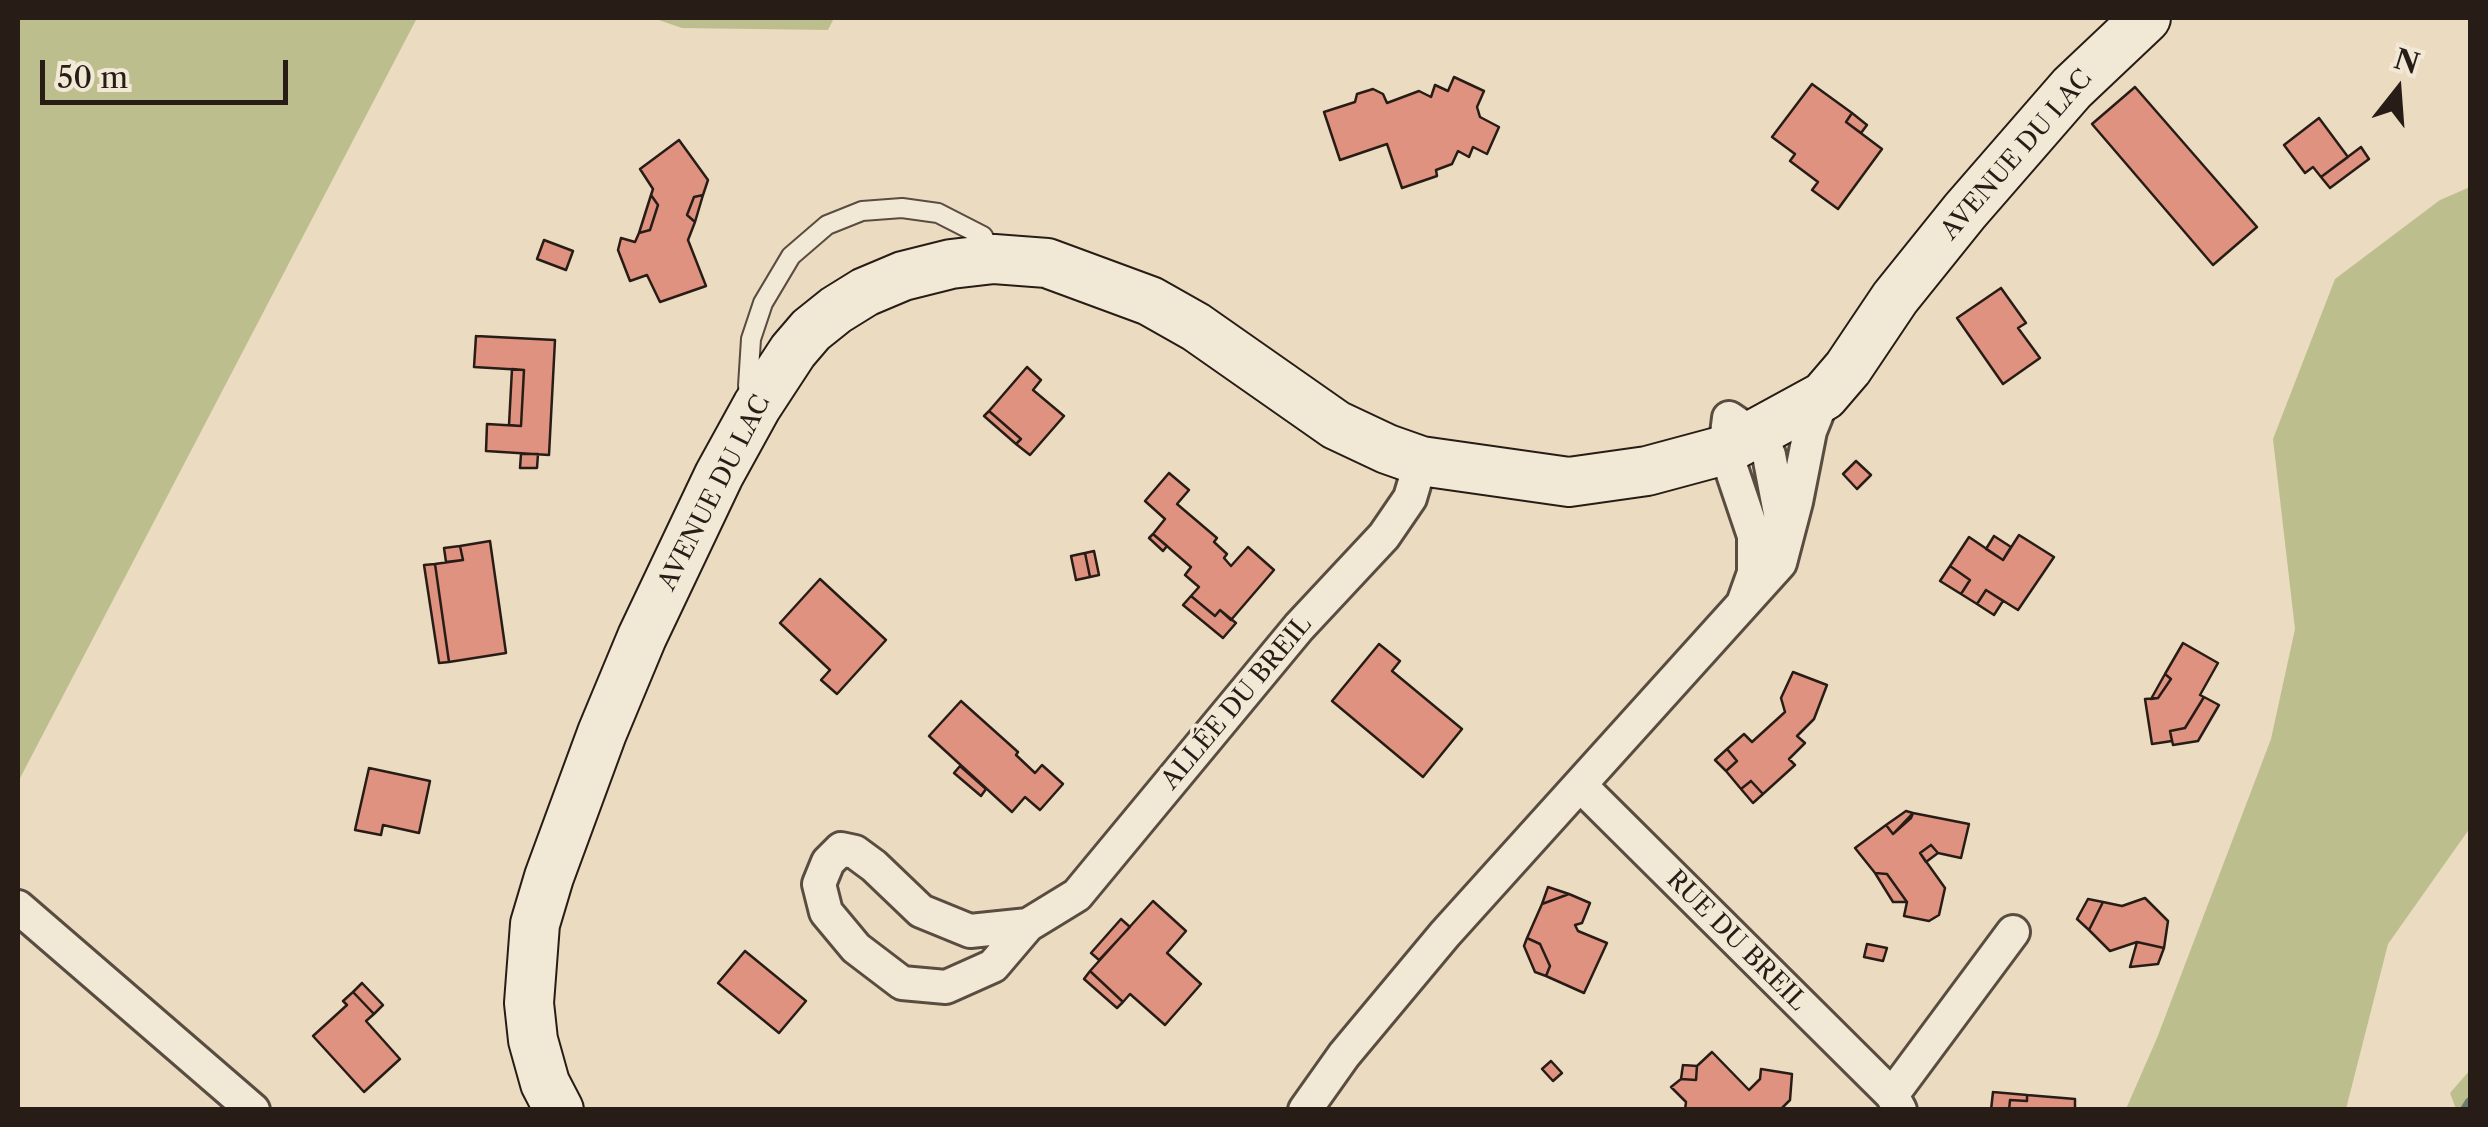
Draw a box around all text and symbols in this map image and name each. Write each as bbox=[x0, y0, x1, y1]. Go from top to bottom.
scale bar bbox=[45, 40, 292, 102]
north arrow bbox=[2348, 40, 2448, 140]
text: N bbox=[2390, 41, 2423, 81]
text: 50 m bbox=[57, 59, 128, 96]
street label: AVENUE DU LAC bbox=[1935, 64, 2099, 246]
street label: AVENUE DU LAC bbox=[653, 390, 777, 596]
street label: ALLÉE DU BREIL bbox=[1156, 610, 1318, 796]
street label: RUE DU BREIL bbox=[1660, 865, 1812, 1017]

